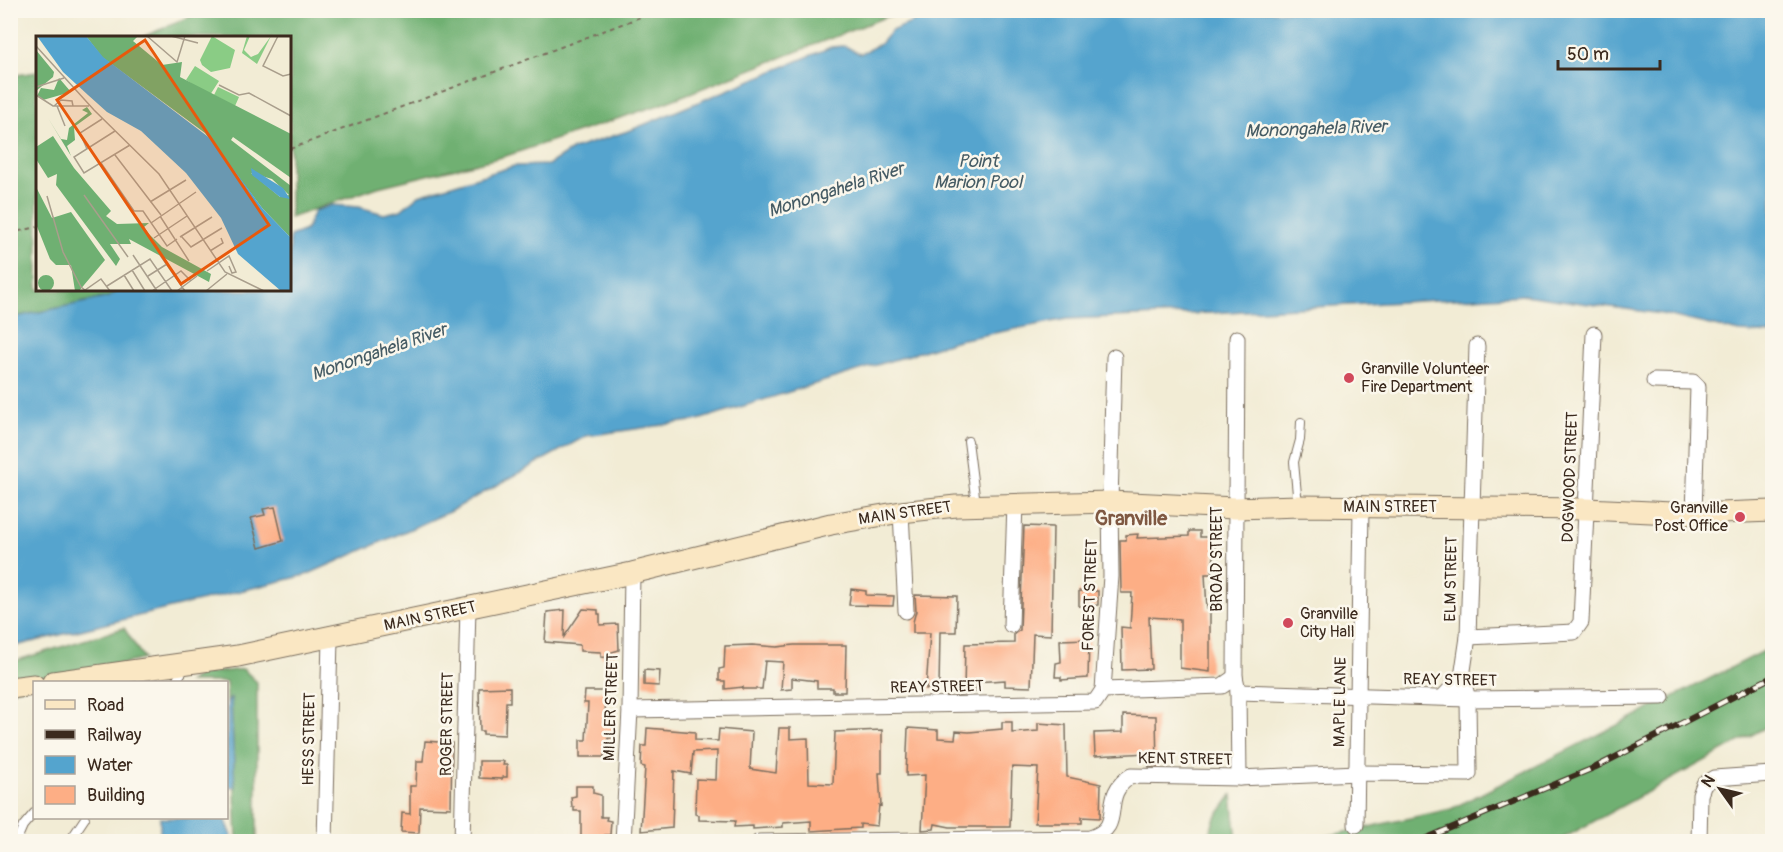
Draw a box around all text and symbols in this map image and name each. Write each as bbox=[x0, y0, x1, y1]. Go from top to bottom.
scale bar bbox=[1558, 33, 1660, 71]
inset map bbox=[36, 36, 291, 291]
text: 50 m bbox=[1567, 43, 1609, 66]
water label: Monongahela River bbox=[1245, 115, 1390, 143]
water label: Point Marion Pool bbox=[934, 150, 1024, 194]
water label: Monongahela River bbox=[765, 156, 909, 223]
water label: Monongahela River bbox=[308, 317, 452, 386]
place label: Granville Volunteer Fire Department bbox=[1361, 359, 1490, 397]
marker: Granville Volunteer Fire Department bbox=[1342, 371, 1356, 385]
street label: DOGWOOD STREET bbox=[1558, 411, 1582, 543]
street label: MAIN STREET bbox=[857, 497, 953, 529]
street label: MAIN STREET bbox=[1343, 497, 1437, 517]
place label: Granville Post Office bbox=[1654, 498, 1728, 536]
district label: Granville bbox=[1095, 506, 1168, 531]
street label: BROAD STREET bbox=[1207, 506, 1227, 612]
marker: Granville Post Office bbox=[1733, 510, 1747, 524]
street label: ELM STREET bbox=[1440, 536, 1462, 622]
street label: FOREST STREET bbox=[1078, 539, 1102, 651]
street label: MAIN STREET bbox=[382, 596, 478, 636]
place label: Granville City Hall bbox=[1300, 604, 1358, 642]
marker: Granville City Hall bbox=[1281, 616, 1295, 630]
street label: MILLER STREET bbox=[599, 653, 623, 761]
street label: MAPLE LANE bbox=[1329, 657, 1351, 747]
street label: REAY STREET bbox=[1403, 669, 1497, 691]
street label: ROGER STREET bbox=[436, 672, 458, 776]
street label: REAY STREET bbox=[890, 676, 984, 698]
legend bbox=[33, 681, 228, 819]
street label: HESS STREET bbox=[298, 692, 320, 786]
text: Road bbox=[87, 694, 124, 717]
text: Railway bbox=[87, 724, 142, 747]
street label: KENT STREET bbox=[1138, 748, 1233, 770]
text: Water bbox=[87, 754, 133, 777]
north arrow bbox=[1690, 759, 1750, 819]
text: N bbox=[1697, 771, 1720, 791]
text: Building bbox=[87, 784, 145, 807]

